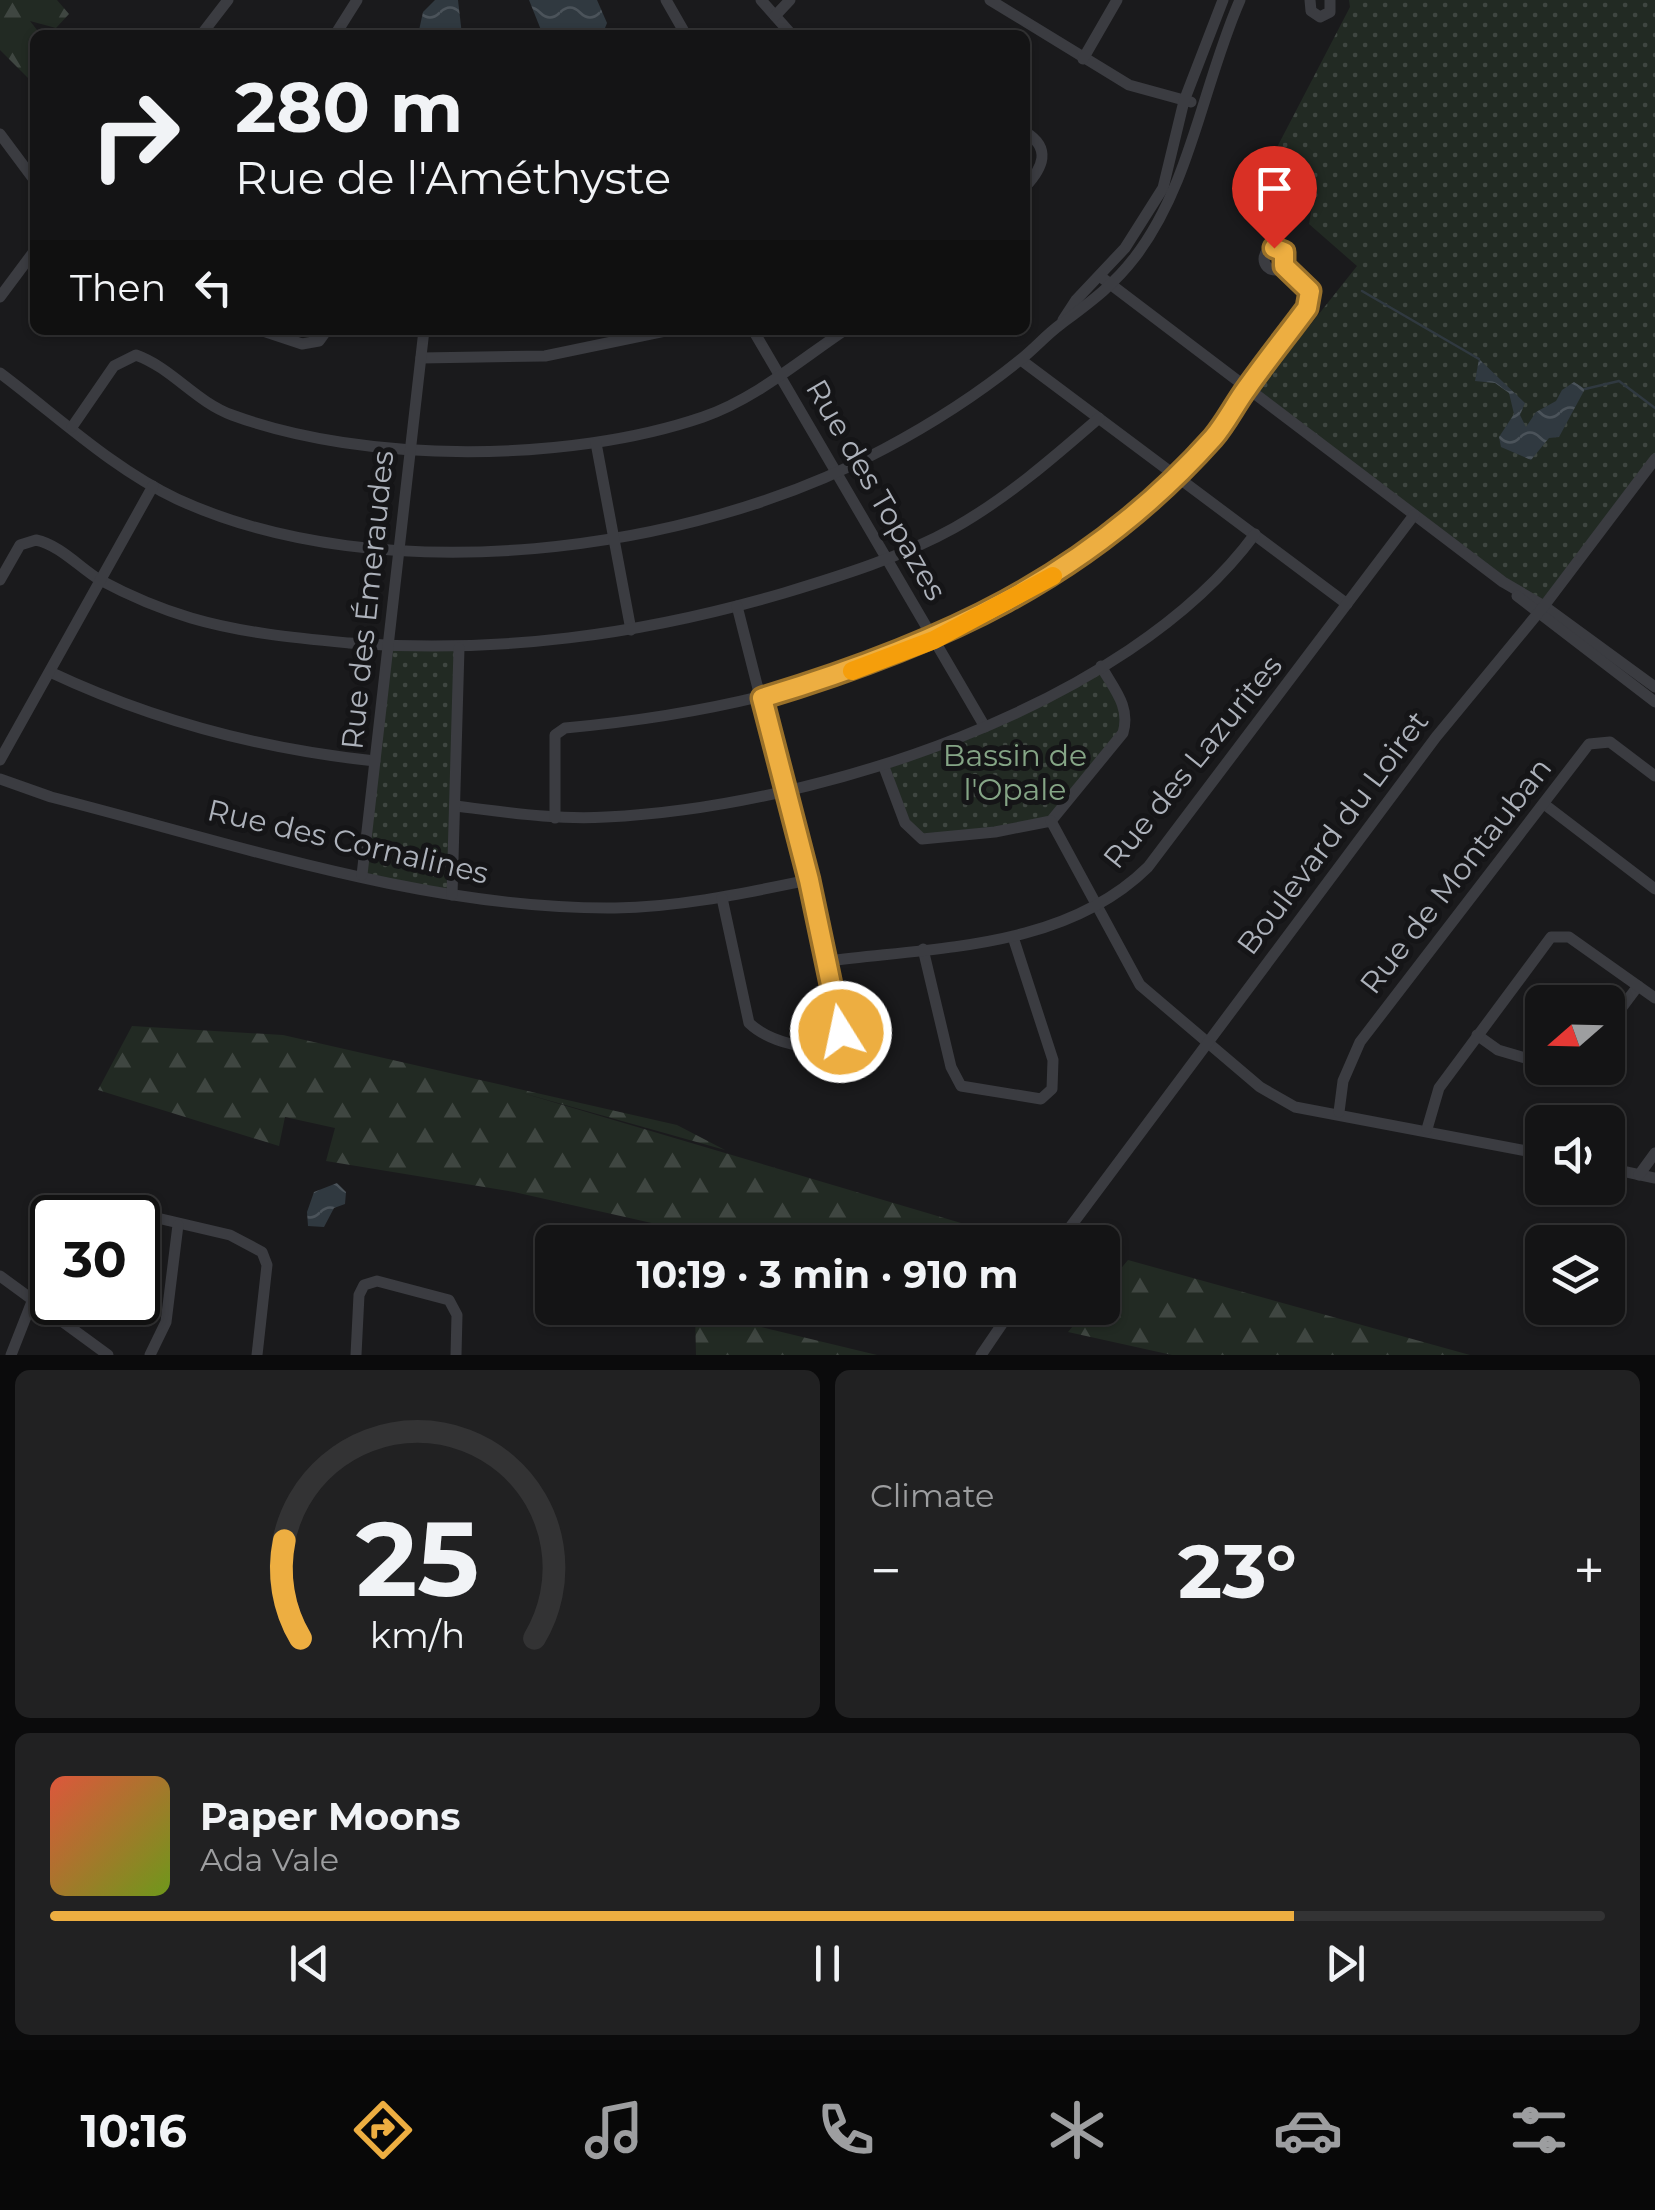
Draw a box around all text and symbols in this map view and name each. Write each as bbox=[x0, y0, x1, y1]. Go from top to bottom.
text: 280 m bbox=[235, 64, 463, 150]
icon: right bbox=[70, 70, 200, 200]
pin bbox=[1232, 146, 1317, 249]
text: Rue de l'Améthyste bbox=[235, 150, 671, 205]
icon: arrive bbox=[1247, 161, 1302, 216]
icon: left bbox=[186, 260, 241, 315]
text: Then bbox=[70, 264, 166, 311]
street label: Rue des Topazes bbox=[798, 373, 955, 607]
street label: Rue des Émeraudes bbox=[333, 449, 402, 751]
street label: Rue des Lazurites bbox=[1095, 648, 1290, 876]
street label: Boulevard du Loiret bbox=[1229, 704, 1436, 962]
park label: Bassin de l'Opale bbox=[943, 737, 1087, 808]
street label: Rue de Montauban bbox=[1352, 750, 1559, 1001]
street label: Rue des Cornalines bbox=[204, 791, 492, 892]
position arrow bbox=[789, 980, 893, 1084]
north arrow bbox=[1525, 985, 1625, 1085]
map controls bbox=[1525, 985, 1625, 1325]
button: sound bbox=[1525, 1105, 1625, 1205]
speed limit sign: 30 bbox=[30, 1195, 160, 1325]
button: layers bbox=[1525, 1225, 1625, 1325]
text: 10:19 · 3 min · 910 m bbox=[637, 1251, 1018, 1298]
text: Climate bbox=[870, 1476, 994, 1515]
text: 25 bbox=[356, 1495, 479, 1622]
text: 23° bbox=[1178, 1525, 1297, 1617]
text: − bbox=[870, 1537, 902, 1604]
text: + bbox=[1573, 1537, 1605, 1604]
text: km/h bbox=[370, 1613, 465, 1657]
text: Paper Moons bbox=[200, 1793, 461, 1840]
text: Ada Vale bbox=[200, 1840, 339, 1879]
icon: previous bbox=[282, 1936, 337, 1991]
icon: pause bbox=[800, 1936, 855, 1991]
icon: next bbox=[1318, 1936, 1373, 1991]
icon: directions bbox=[348, 2095, 418, 2165]
icon: music bbox=[579, 2095, 649, 2165]
icon: phone bbox=[811, 2095, 881, 2165]
icon: climate bbox=[1042, 2095, 1112, 2165]
icon: car bbox=[1273, 2095, 1343, 2165]
icon: filters bbox=[1504, 2095, 1574, 2165]
text: 10:16 bbox=[81, 2103, 187, 2158]

